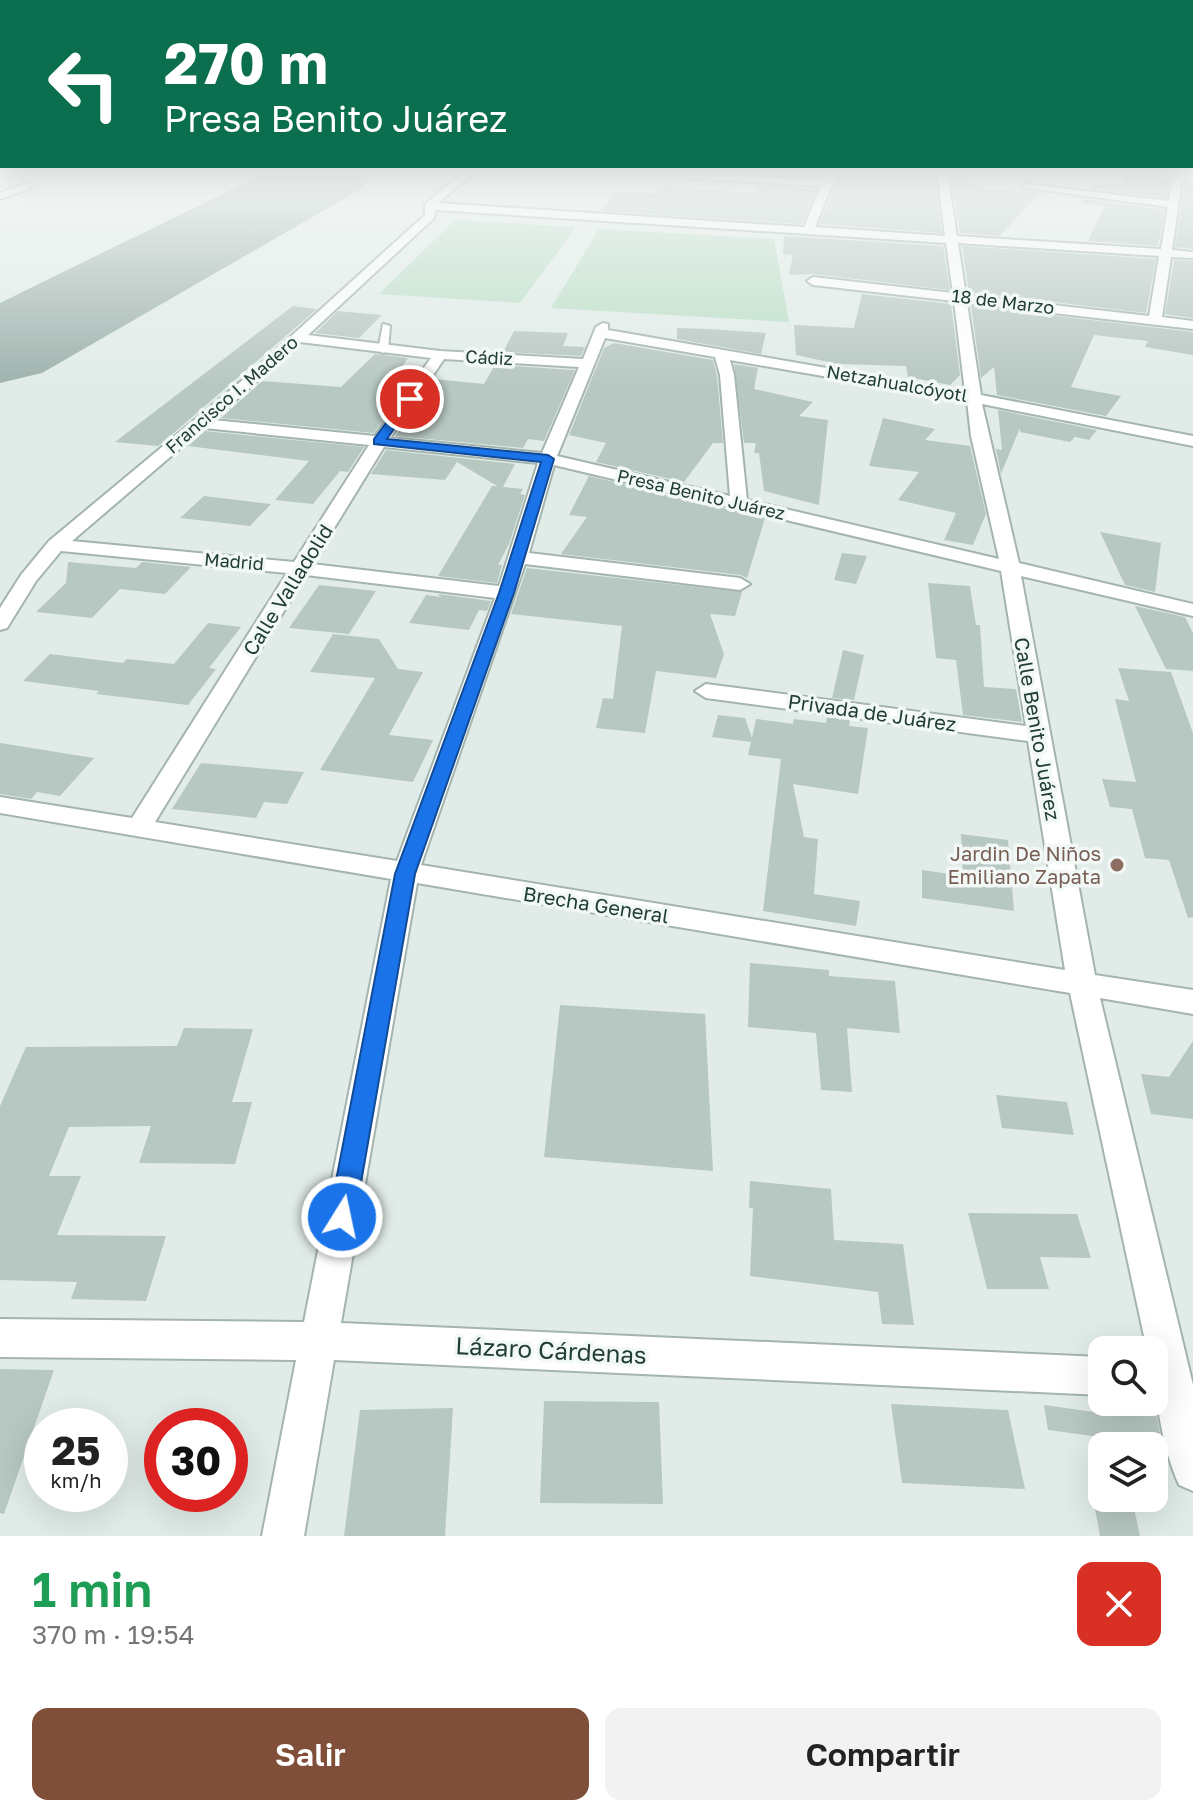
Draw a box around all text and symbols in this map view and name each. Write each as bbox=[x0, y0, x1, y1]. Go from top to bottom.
text: 270 m bbox=[164, 29, 328, 96]
icon: left bbox=[32, 32, 136, 136]
text: Presa Benito Juárez bbox=[164, 97, 507, 140]
street label: 18 de Marzo bbox=[951, 284, 1056, 318]
street label: Francisco I. Madero bbox=[161, 331, 302, 458]
street label: Cádiz bbox=[465, 345, 513, 369]
street label: Netzahualcóyotl bbox=[825, 360, 969, 406]
pin bbox=[376, 365, 444, 433]
icon: arrive bbox=[388, 377, 432, 421]
street label: Presa Benito Juárez bbox=[615, 464, 787, 524]
street label: Calle Valladolid bbox=[237, 519, 337, 659]
street label: Madrid bbox=[203, 547, 265, 575]
street label: Calle Benito Juárez bbox=[1010, 635, 1066, 822]
street label: Privada de Juárez bbox=[787, 688, 958, 736]
place label: Jardin De Niños Emiliano Zapata bbox=[947, 841, 1101, 888]
marker: Jardin De Niños Emiliano Zapata bbox=[1108, 856, 1126, 874]
street label: Brecha General bbox=[522, 881, 671, 927]
position arrow bbox=[300, 1175, 384, 1259]
street label: Lázaro Cárdenas bbox=[455, 1330, 647, 1369]
map controls bbox=[1088, 1336, 1168, 1512]
button: search bbox=[1088, 1336, 1168, 1416]
speed limit sign: 30 bbox=[144, 1408, 248, 1512]
text: 25 bbox=[52, 1426, 100, 1474]
button: layers bbox=[1088, 1432, 1168, 1512]
text: km/h bbox=[51, 1468, 101, 1492]
text: 1 min bbox=[32, 1560, 152, 1618]
button: close bbox=[1077, 1562, 1161, 1646]
text: 370 m · 19:54 bbox=[32, 1619, 195, 1650]
button: Salir bbox=[32, 1708, 589, 1800]
button: Compartir bbox=[605, 1708, 1161, 1800]

